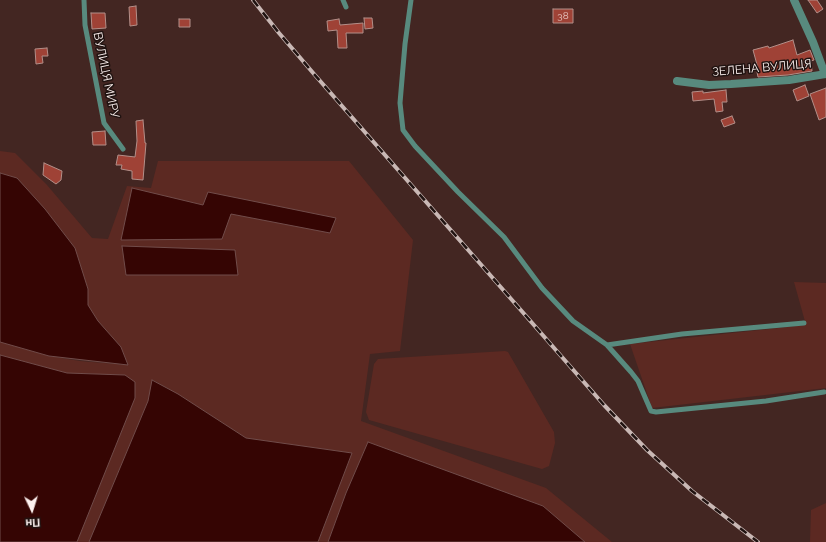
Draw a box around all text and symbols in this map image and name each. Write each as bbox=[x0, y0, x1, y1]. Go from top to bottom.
house number: 38 bbox=[557, 10, 569, 22]
street label: ВУЛИЦЯ МИРУ bbox=[90, 31, 122, 119]
street label: ЗЕЛЕНА ВУЛИЦЯ bbox=[712, 56, 812, 80]
north arrow bbox=[12, 490, 52, 530]
text: Пн bbox=[25, 515, 41, 529]

